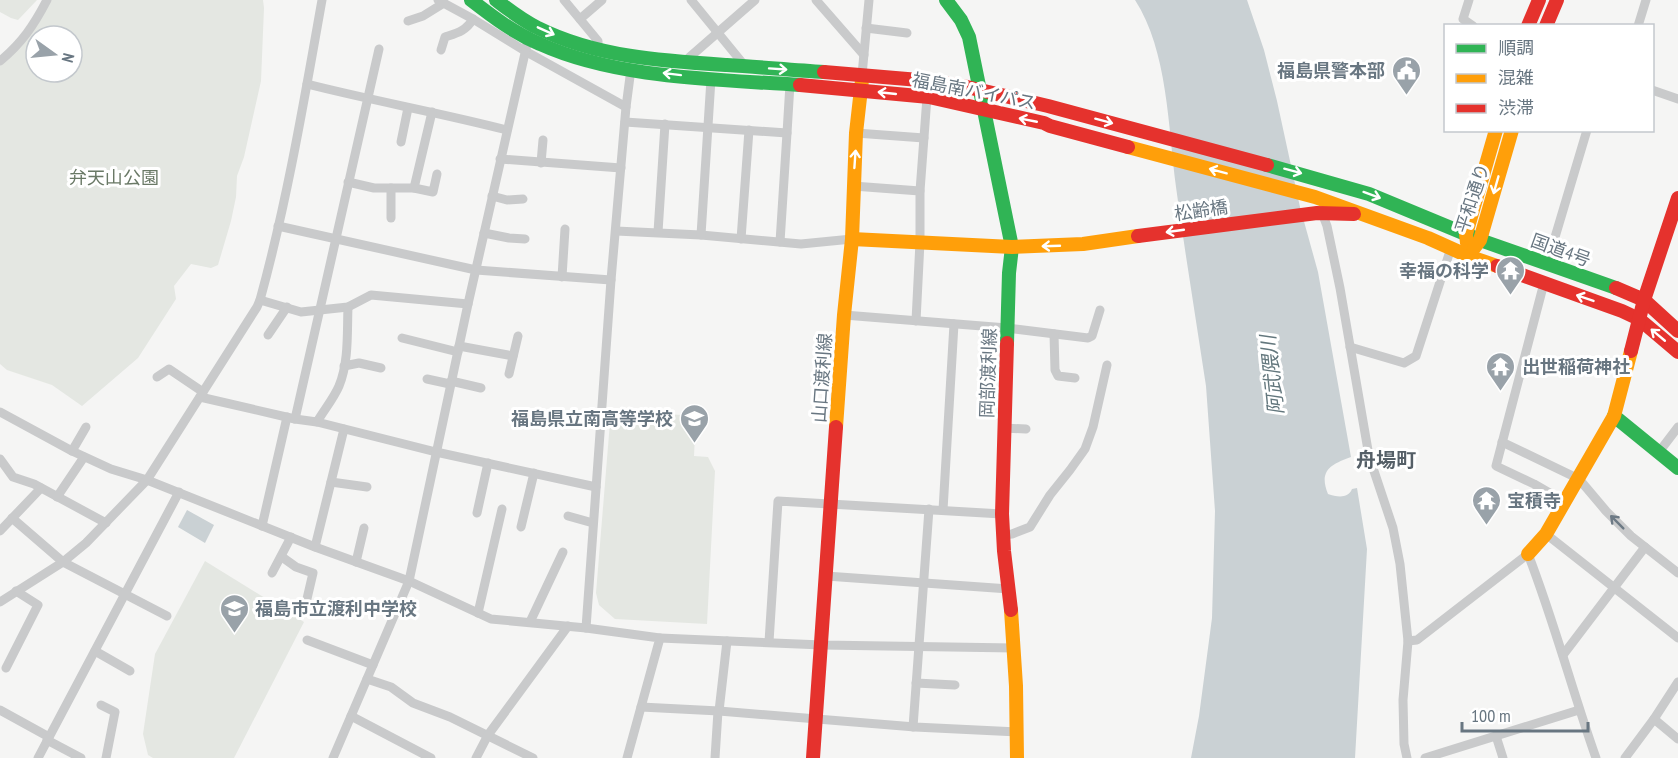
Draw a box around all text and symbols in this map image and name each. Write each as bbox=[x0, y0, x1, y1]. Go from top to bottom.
north arrow bbox=[24, 24, 84, 84]
legend bbox=[1444, 24, 1654, 132]
one-way arrow bbox=[536, 26, 554, 38]
text: 順調 bbox=[1498, 36, 1534, 59]
text: N bbox=[58, 51, 79, 65]
public building icon: 福島県警本部 bbox=[1390, 54, 1422, 96]
place label: 福島県警本部 bbox=[1277, 59, 1385, 82]
one-way arrow bbox=[768, 64, 788, 75]
text: 混雑 bbox=[1498, 66, 1534, 89]
one-way arrow bbox=[663, 68, 683, 79]
street label: 福島南バイパス bbox=[910, 68, 1038, 114]
one-way arrow bbox=[878, 87, 898, 98]
text: 渋滞 bbox=[1498, 96, 1534, 119]
one-way arrow bbox=[1018, 113, 1037, 125]
one-way arrow bbox=[1094, 116, 1113, 128]
one-way arrow bbox=[849, 150, 860, 170]
street label: 平和通り bbox=[1450, 160, 1494, 236]
one-way arrow bbox=[1209, 164, 1228, 176]
park label: 弁天山公園 bbox=[69, 166, 159, 189]
one-way arrow bbox=[1283, 166, 1302, 178]
one-way arrow bbox=[1490, 175, 1501, 194]
one-way arrow bbox=[1362, 191, 1381, 202]
street label: 松齢橋 bbox=[1173, 195, 1229, 225]
one-way arrow bbox=[1166, 226, 1186, 237]
street label: 国道4号 bbox=[1528, 229, 1594, 271]
one-way arrow bbox=[1041, 240, 1061, 251]
temple icon: 幸福の科学 bbox=[1494, 254, 1526, 296]
place label: 幸福の科学 bbox=[1399, 259, 1489, 282]
one-way arrow bbox=[1576, 291, 1594, 302]
street label: 岡部渡利線 bbox=[975, 328, 1001, 418]
one-way arrow bbox=[1650, 329, 1666, 342]
street label: 山口渡利線 bbox=[807, 332, 837, 424]
water label: 阿武隈川 bbox=[1255, 332, 1289, 416]
temple icon: 出世稲荷神社 bbox=[1485, 350, 1517, 392]
place label: 出世稲荷神社 bbox=[1522, 355, 1630, 378]
school or university icon: 福島県立南高等学校 bbox=[678, 402, 710, 444]
place label: 福島県立南高等学校 bbox=[511, 407, 673, 430]
district label: 舟場町 bbox=[1356, 447, 1416, 473]
temple icon: 宝積寺 bbox=[1470, 484, 1502, 526]
place label: 宝積寺 bbox=[1507, 489, 1561, 512]
one-way arrow bbox=[1610, 514, 1625, 529]
school or university icon: 福島市立渡利中学校 bbox=[218, 592, 250, 634]
place label: 福島市立渡利中学校 bbox=[255, 597, 417, 620]
scale bar bbox=[1462, 695, 1588, 733]
text: 100 m bbox=[1471, 704, 1511, 727]

